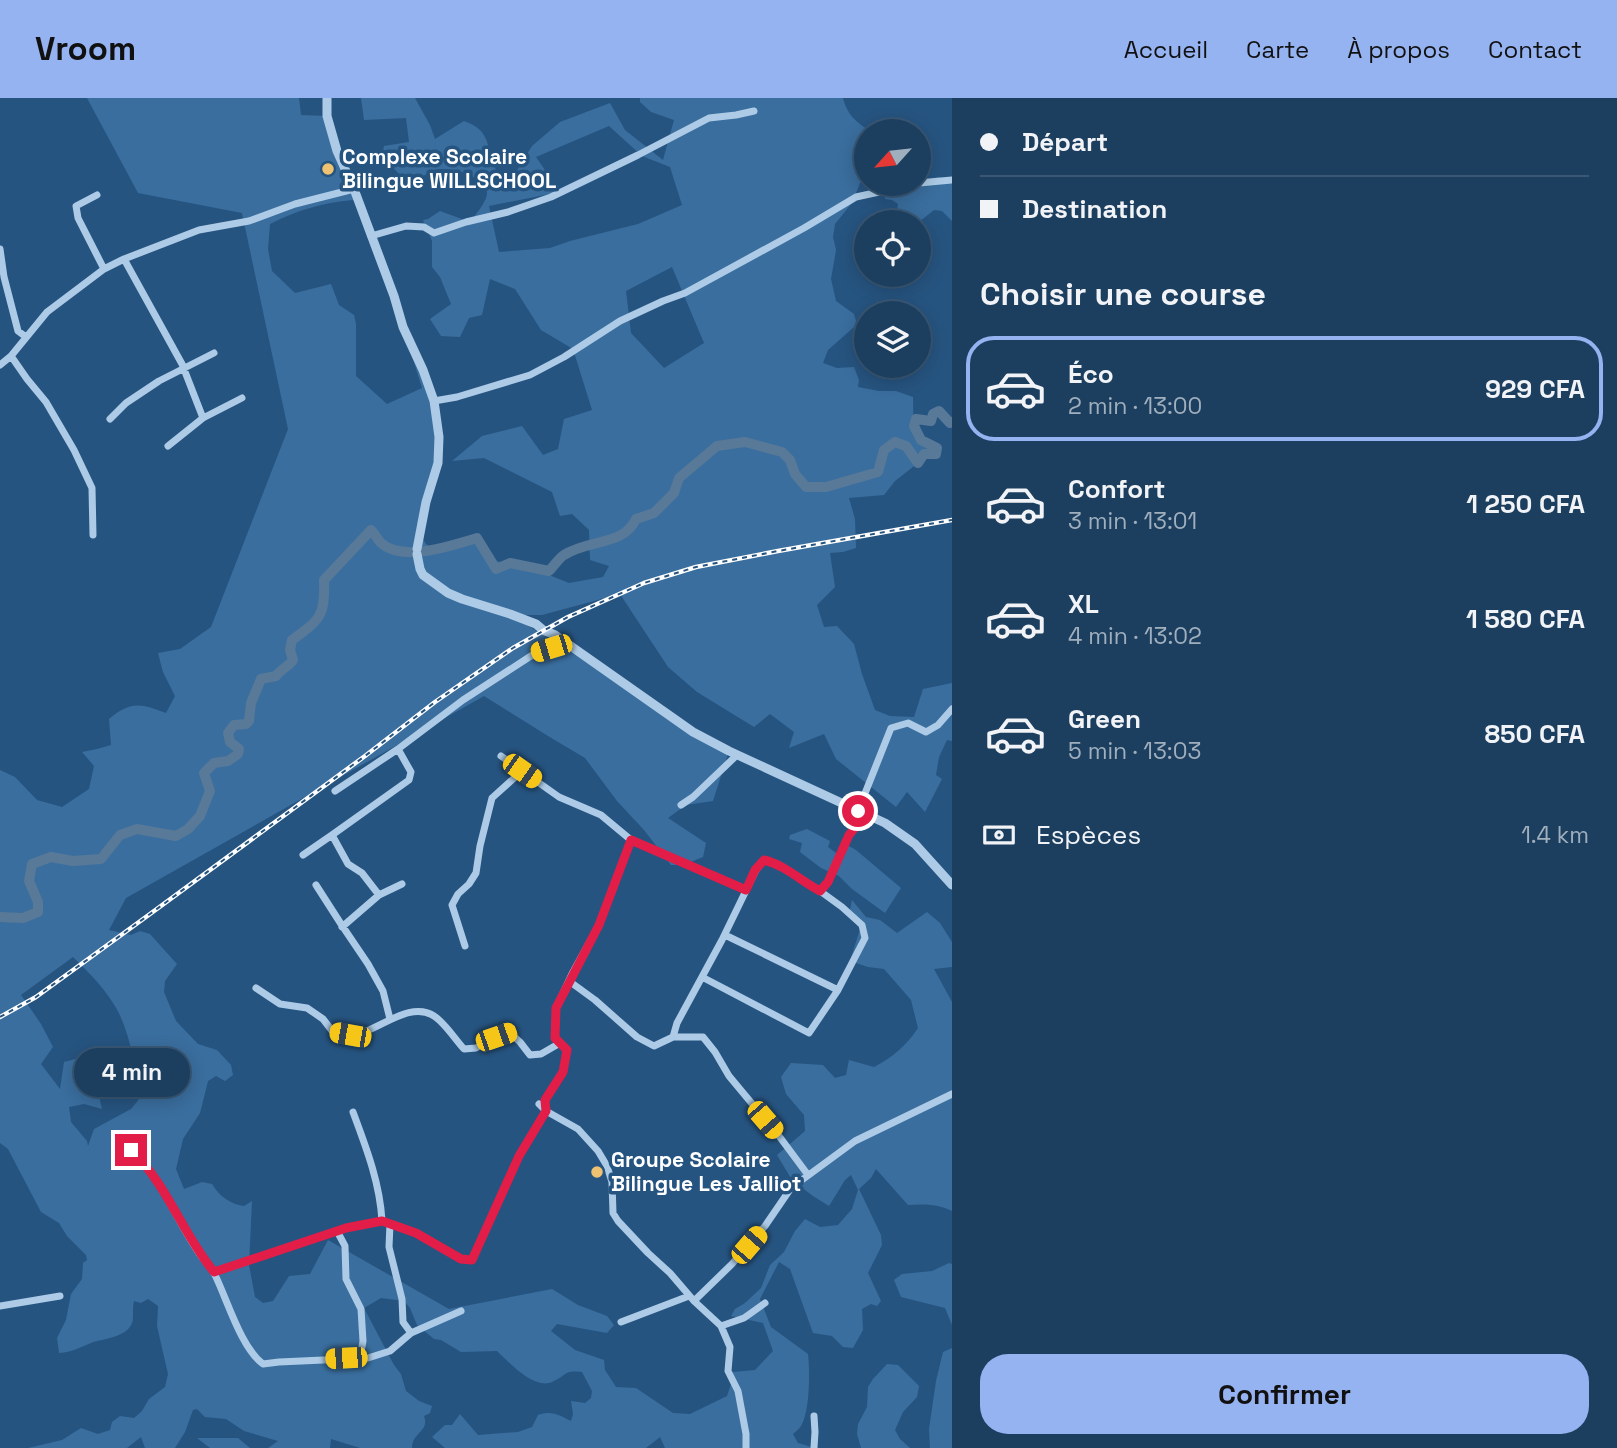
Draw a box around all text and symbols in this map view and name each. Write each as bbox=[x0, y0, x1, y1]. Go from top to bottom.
text: Vroom bbox=[35, 28, 136, 70]
text: Accueil bbox=[1124, 34, 1208, 65]
text: Carte bbox=[1246, 34, 1309, 65]
text: À propos bbox=[1347, 34, 1450, 65]
text: Contact bbox=[1488, 34, 1582, 65]
north arrow bbox=[854, 119, 931, 196]
map controls bbox=[854, 119, 931, 378]
text: Départ bbox=[1022, 125, 1108, 159]
place label: Complexe Scolaire Bilingue WILLSCHOOL bbox=[342, 143, 556, 194]
marker: Complexe Scolaire Bilingue WILLSCHOOL bbox=[320, 161, 336, 177]
text: Destination bbox=[1022, 192, 1167, 226]
button: locate bbox=[854, 210, 931, 287]
text: Choisir une course bbox=[980, 274, 1266, 314]
button: layers bbox=[854, 301, 931, 378]
icon: car bbox=[984, 357, 1047, 420]
text: Éco bbox=[1068, 357, 1114, 391]
text: 929 CFA bbox=[1485, 372, 1585, 406]
text: 2 min · 13:00 bbox=[1068, 391, 1202, 421]
icon: car bbox=[984, 472, 1047, 535]
text: Confort bbox=[1068, 472, 1165, 506]
text: 1 250 CFA bbox=[1466, 487, 1585, 521]
text: 3 min · 13:01 bbox=[1068, 506, 1197, 536]
icon: car bbox=[984, 587, 1047, 650]
text: XL bbox=[1068, 587, 1099, 621]
text: 1 580 CFA bbox=[1466, 602, 1585, 636]
text: 4 min · 13:02 bbox=[1068, 621, 1202, 651]
car bbox=[528, 632, 575, 664]
icon: car bbox=[984, 702, 1047, 765]
text: Green bbox=[1068, 702, 1141, 736]
text: 850 CFA bbox=[1484, 717, 1585, 751]
text: 5 min · 13:03 bbox=[1068, 736, 1201, 766]
car bbox=[499, 750, 546, 792]
route start bbox=[842, 795, 874, 827]
icon: cash bbox=[980, 816, 1018, 854]
text: Espèces bbox=[1036, 818, 1141, 852]
text: 1.4 km bbox=[1521, 820, 1589, 850]
car bbox=[473, 1020, 520, 1054]
car bbox=[328, 1021, 373, 1049]
callout: 4 min bbox=[73, 1048, 189, 1098]
text: 4 min bbox=[102, 1057, 162, 1087]
car bbox=[744, 1097, 787, 1143]
route end bbox=[115, 1134, 147, 1166]
place label: Groupe Scolaire Bilingue Les Jalliot bbox=[611, 1146, 801, 1197]
marker: Groupe Scolaire Bilingue Les Jalliot bbox=[589, 1164, 605, 1180]
car bbox=[728, 1222, 771, 1268]
car bbox=[325, 1346, 368, 1370]
button: Confirmer bbox=[980, 1354, 1589, 1434]

